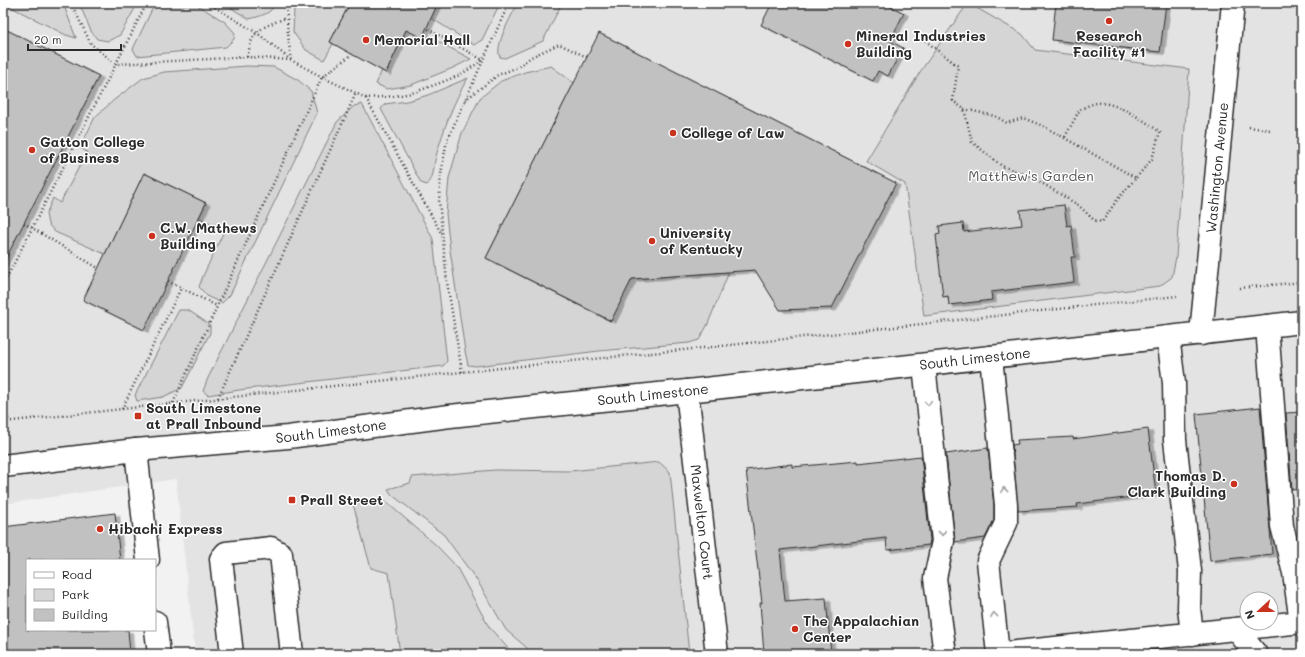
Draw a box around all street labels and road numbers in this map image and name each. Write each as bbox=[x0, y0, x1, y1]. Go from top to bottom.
street label: Washington Avenue bbox=[1201, 102, 1232, 234]
street label: South Limestone bbox=[918, 343, 1032, 374]
street label: South Limestone bbox=[596, 379, 710, 409]
street label: South Limestone bbox=[275, 414, 388, 447]
street label: Maxwelton Court bbox=[686, 463, 718, 581]

